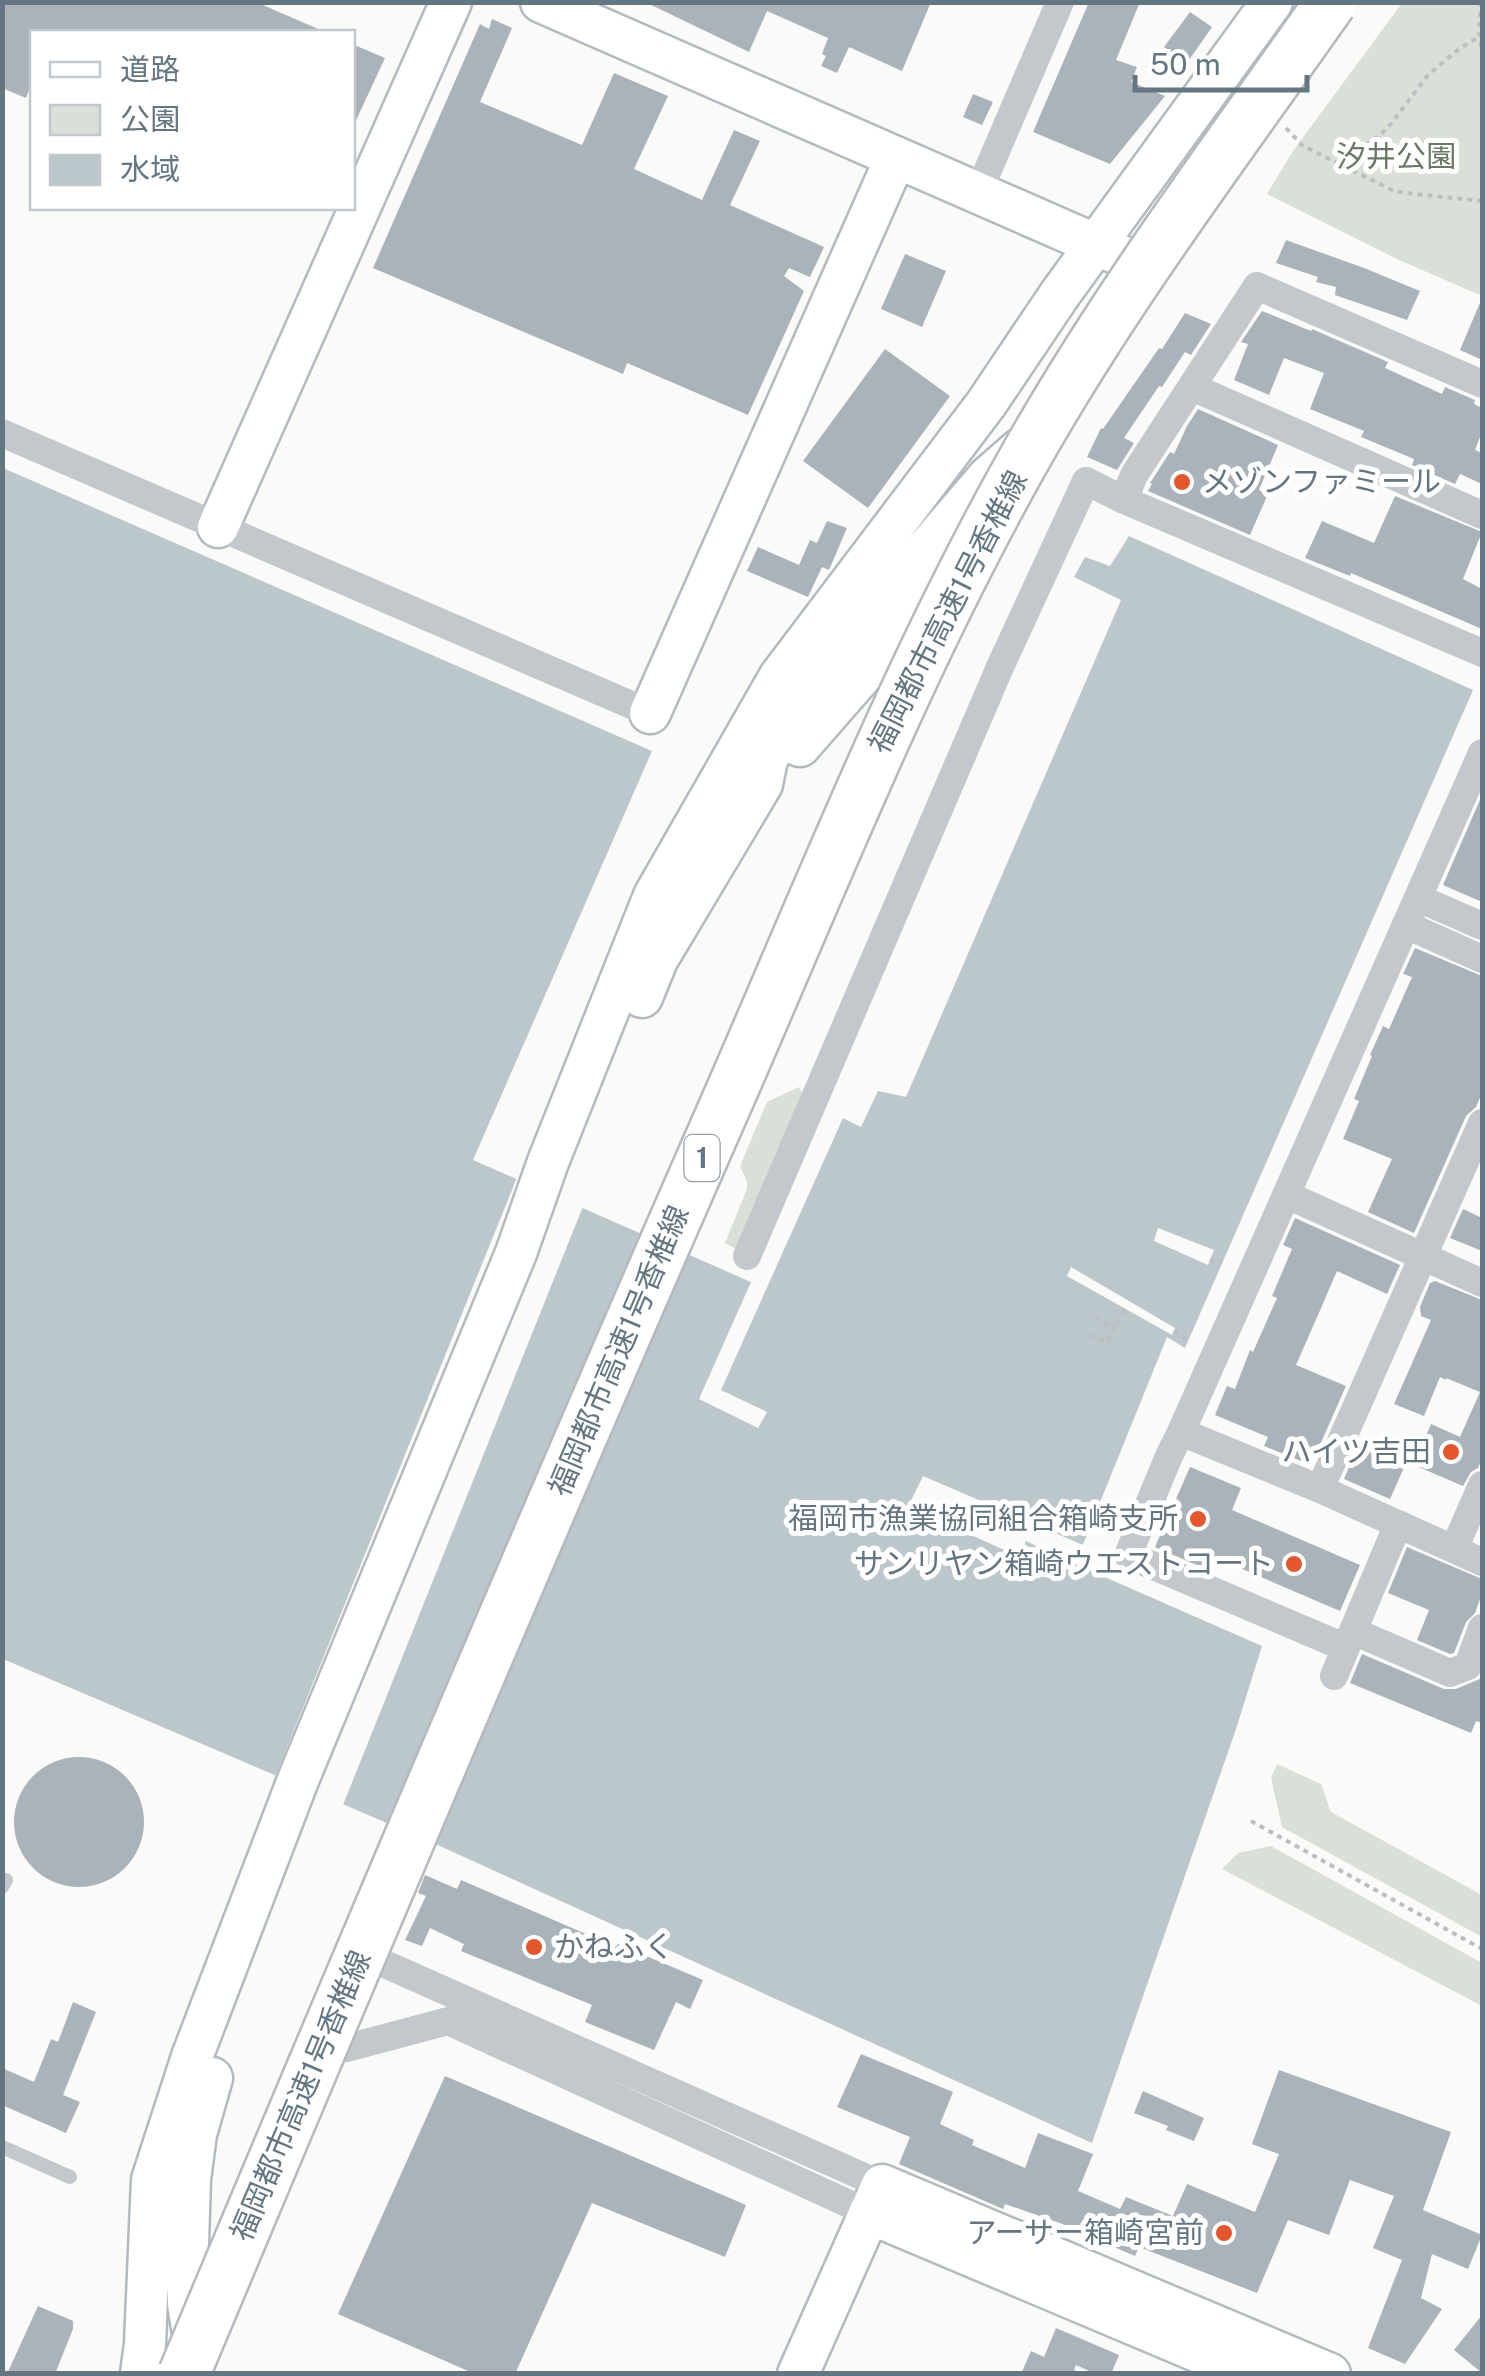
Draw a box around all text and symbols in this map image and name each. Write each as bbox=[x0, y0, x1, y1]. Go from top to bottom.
legend bbox=[30, 30, 355, 210]
scale bar bbox=[1135, 30, 1308, 92]
text: 50 m bbox=[1150, 46, 1221, 82]
text: 道路 bbox=[120, 51, 180, 87]
text: 公園 bbox=[120, 101, 180, 137]
park label: 汐井公園 bbox=[1336, 138, 1456, 174]
text: 水域 bbox=[120, 151, 180, 187]
place label: メゾンファミール bbox=[1202, 463, 1441, 499]
street label: 福岡都市高速1号香椎線 bbox=[860, 464, 1034, 759]
marker: メゾンファミール bbox=[1171, 471, 1193, 493]
road number: 1 bbox=[684, 1135, 720, 1181]
street label: 福岡都市高速1号香椎線 bbox=[541, 1200, 696, 1501]
place label: ハイツ吉田 bbox=[1282, 1433, 1431, 1469]
marker: ハイツ吉田 bbox=[1440, 1441, 1462, 1463]
place label: 福岡市漁業協同組合箱崎支所 bbox=[788, 1500, 1178, 1536]
marker: 福岡市漁業協同組合箱崎支所 bbox=[1187, 1508, 1209, 1530]
place label: サンリヤン箱崎ウエストコート bbox=[854, 1545, 1274, 1581]
marker: サンリヤン箱崎ウエストコート bbox=[1283, 1553, 1305, 1575]
place label: かねふく bbox=[554, 1928, 674, 1964]
marker: かねふく bbox=[523, 1936, 545, 1958]
street label: 福岡都市高速1号香椎線 bbox=[223, 1945, 378, 2246]
place label: アーサー箱崎宮前 bbox=[966, 2214, 1204, 2250]
marker: アーサー箱崎宮前 bbox=[1213, 2222, 1235, 2244]

